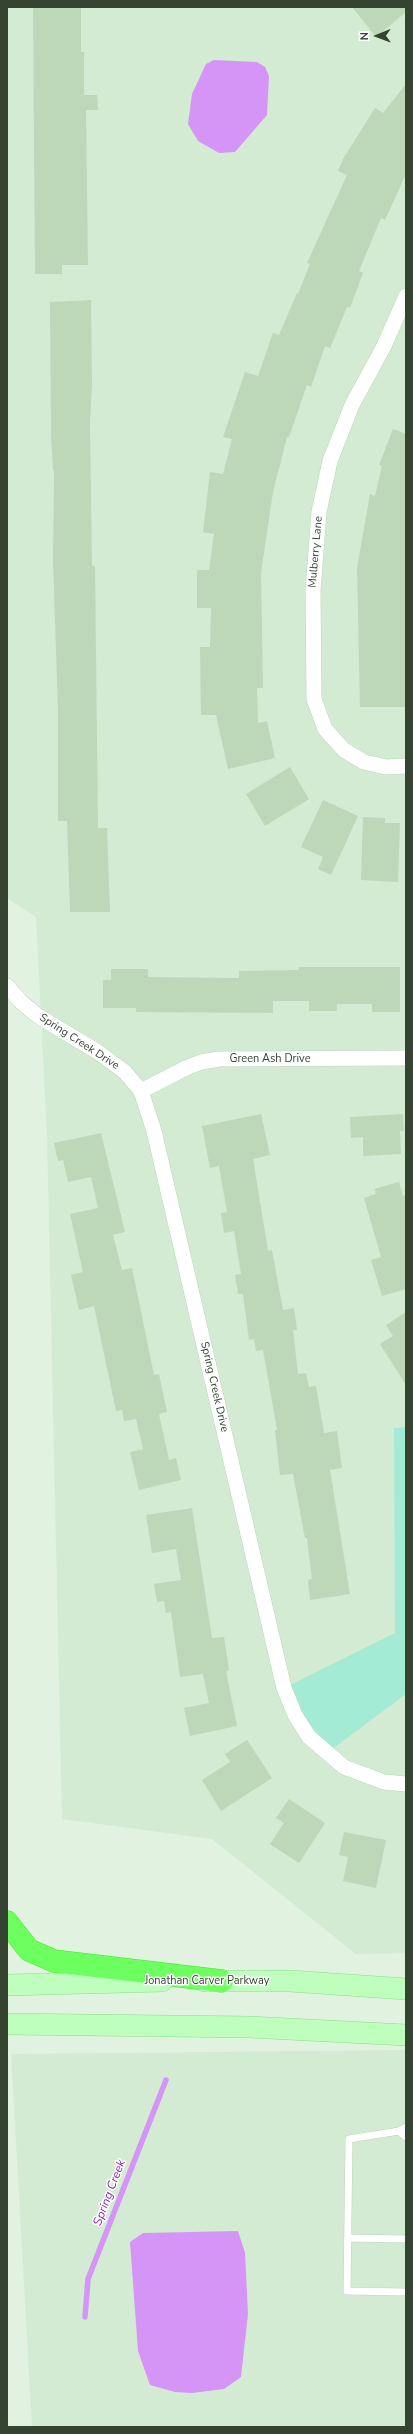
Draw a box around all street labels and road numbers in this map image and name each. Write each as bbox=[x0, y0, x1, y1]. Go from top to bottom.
street label: Mulberry Lane bbox=[306, 516, 326, 588]
street label: Spring Creek Drive bbox=[37, 1011, 121, 1073]
street label: Green Ash Drive bbox=[229, 1052, 311, 1066]
street label: Spring Creek Drive bbox=[197, 1340, 231, 1434]
street label: Jonathan Carver Parkway bbox=[145, 1974, 269, 1988]

